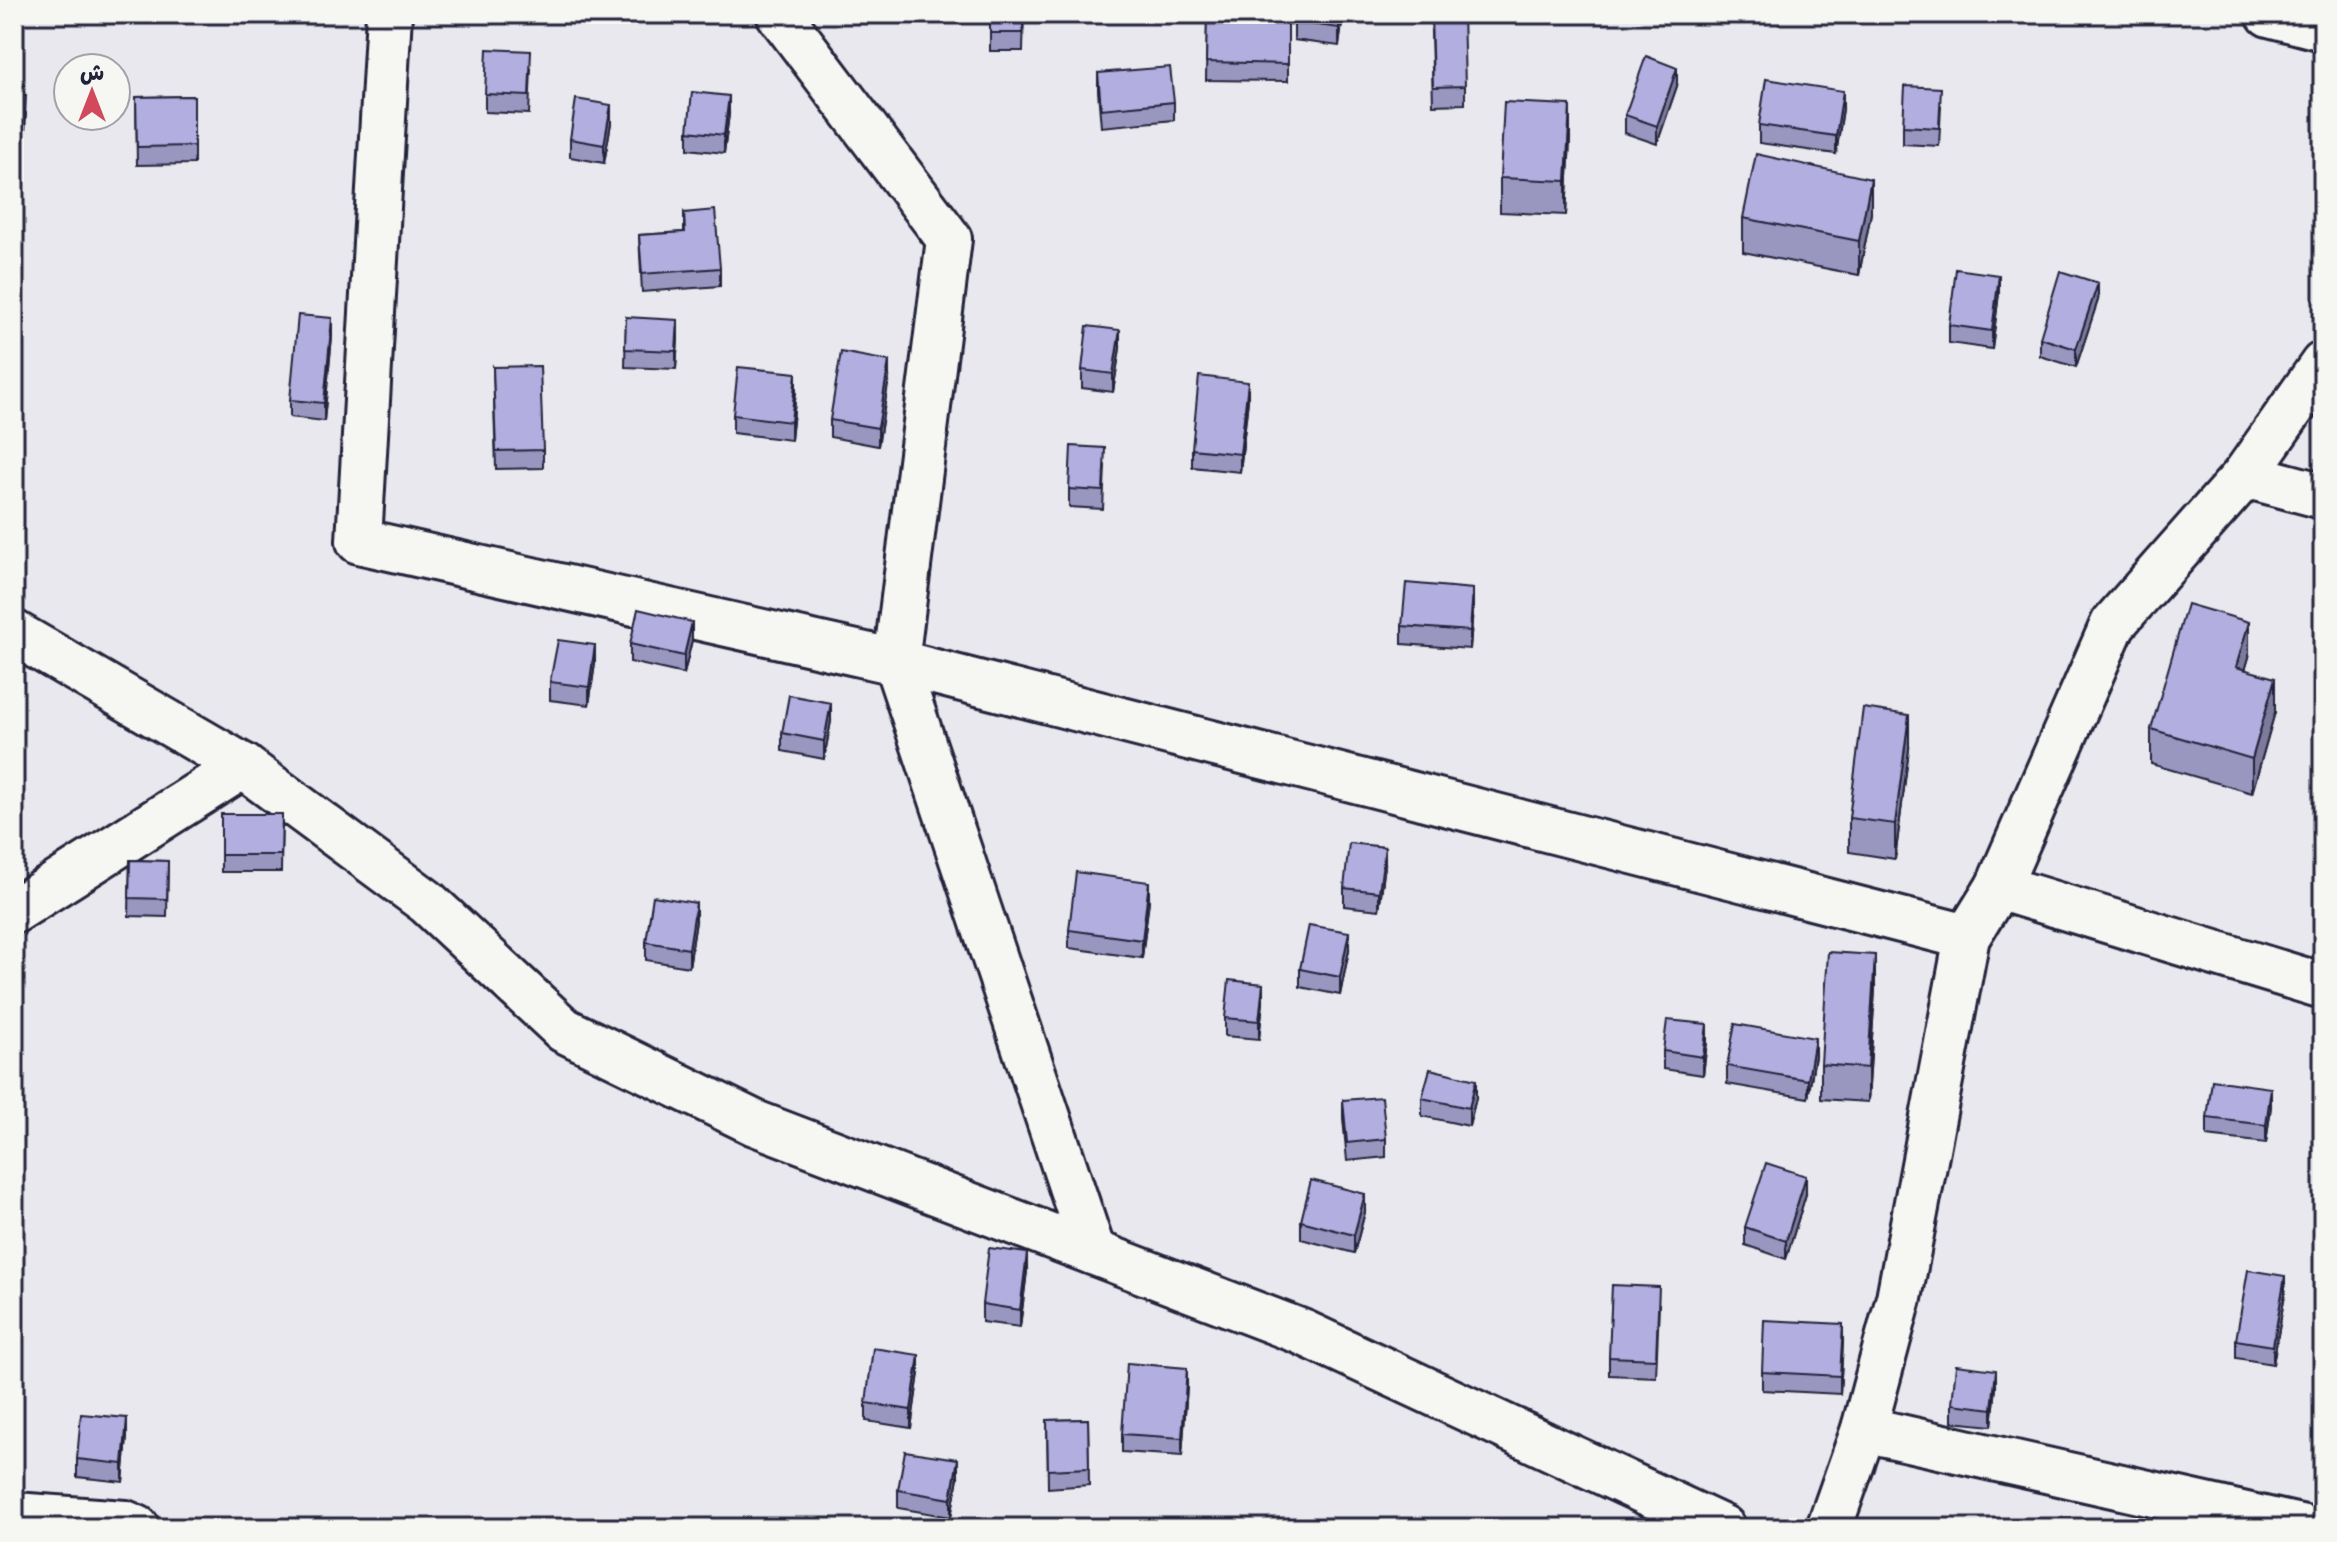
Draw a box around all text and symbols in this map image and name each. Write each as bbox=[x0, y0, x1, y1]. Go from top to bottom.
north arrow bbox=[52, 52, 132, 132]
text: ش bbox=[80, 59, 104, 86]

